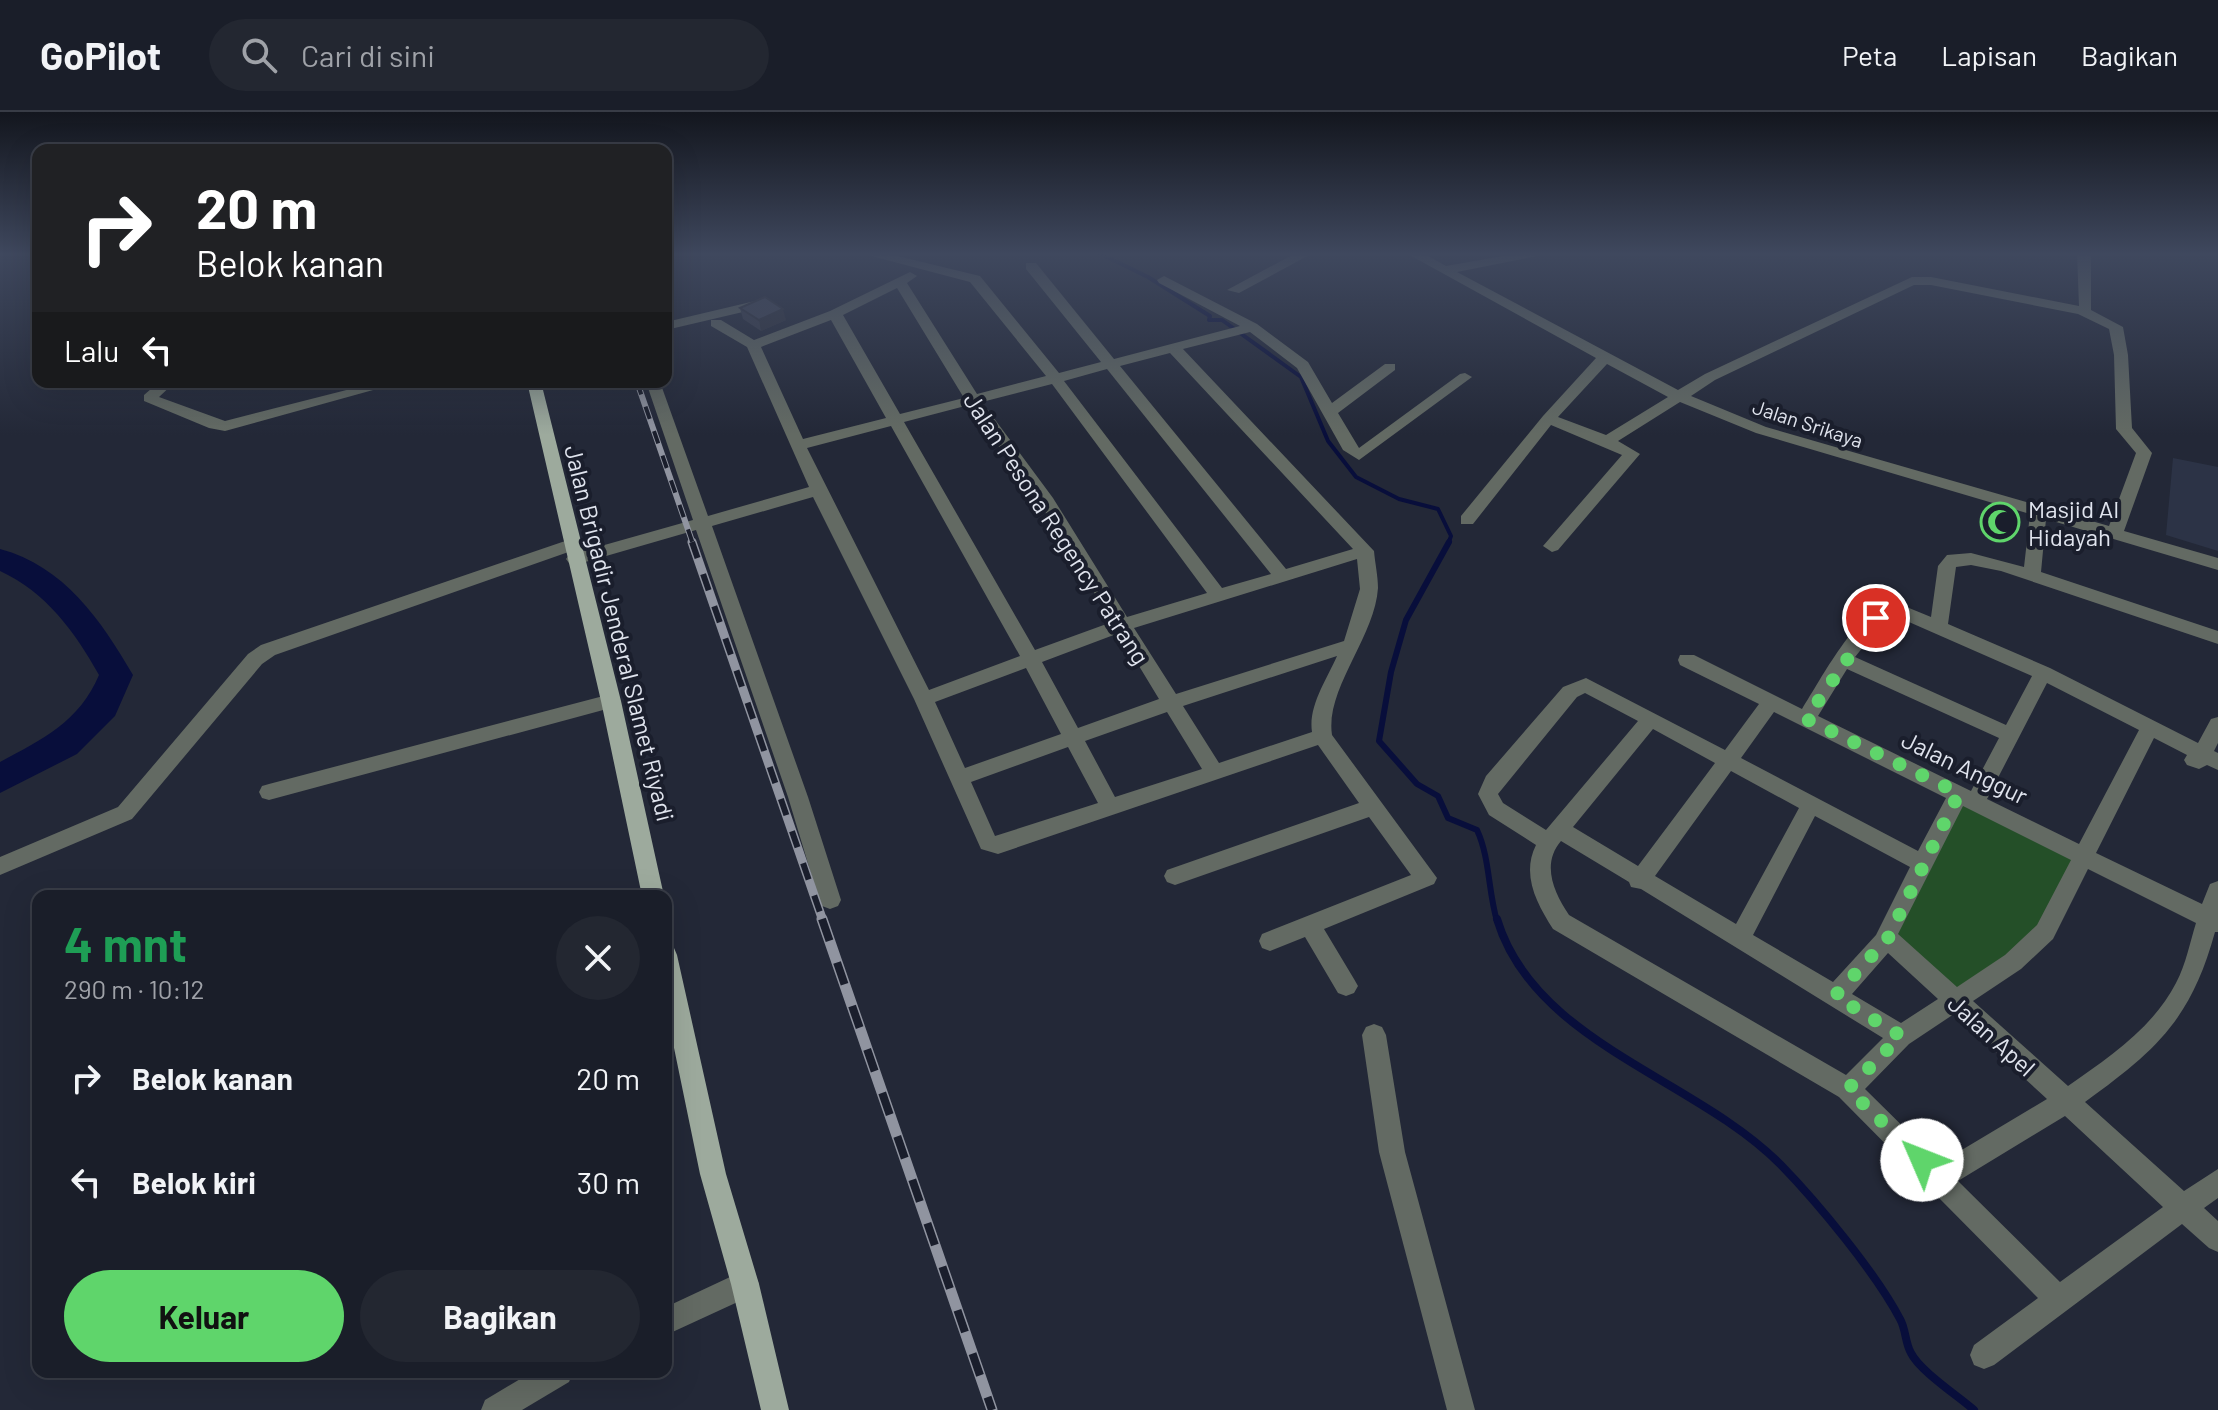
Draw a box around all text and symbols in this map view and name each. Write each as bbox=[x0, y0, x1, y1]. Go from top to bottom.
search box bbox=[209, 19, 769, 91]
text: GoPilot bbox=[40, 32, 161, 78]
icon: search bbox=[237, 33, 281, 77]
text: Cari di sini bbox=[301, 37, 435, 73]
text: Peta bbox=[1842, 38, 1897, 72]
text: Lapisan bbox=[1941, 38, 2037, 72]
text: Bagikan bbox=[2081, 38, 2178, 72]
text: 20 m bbox=[196, 173, 317, 240]
icon: right bbox=[64, 176, 168, 280]
text: Belok kanan bbox=[196, 241, 384, 284]
icon: left bbox=[135, 328, 179, 372]
text: Lalu bbox=[64, 332, 119, 368]
street label: Jalan Pesona Regency Patrang bbox=[958, 387, 1156, 669]
street label: Jalan Srikaya bbox=[1750, 394, 1866, 452]
street label: Jalan Brigadir Jenderal Slamet Riyadi bbox=[559, 442, 681, 824]
place label: Masjid Al Hidayah bbox=[2028, 494, 2119, 551]
mosque icon: Masjid Al Hidayah bbox=[1979, 501, 2021, 543]
pin bbox=[1842, 584, 1910, 652]
icon: arrive bbox=[1854, 596, 1898, 640]
street label: Jalan Anggur bbox=[1897, 724, 2033, 810]
text: 4 mnt bbox=[64, 914, 187, 972]
button: close bbox=[556, 916, 640, 1000]
text: 290 m · 10:12 bbox=[64, 973, 204, 1004]
street label: Jalan Apel bbox=[1942, 988, 2042, 1082]
icon: right bbox=[64, 1056, 108, 1100]
text: Belok kanan bbox=[132, 1060, 293, 1096]
text: 20 m bbox=[576, 1060, 640, 1096]
position arrow bbox=[1880, 1118, 1964, 1202]
icon: left bbox=[64, 1160, 108, 1204]
text: Belok kiri bbox=[132, 1164, 256, 1200]
text: 30 m bbox=[577, 1164, 640, 1200]
button: Keluar bbox=[64, 1270, 344, 1362]
button: Bagikan bbox=[360, 1270, 640, 1362]

